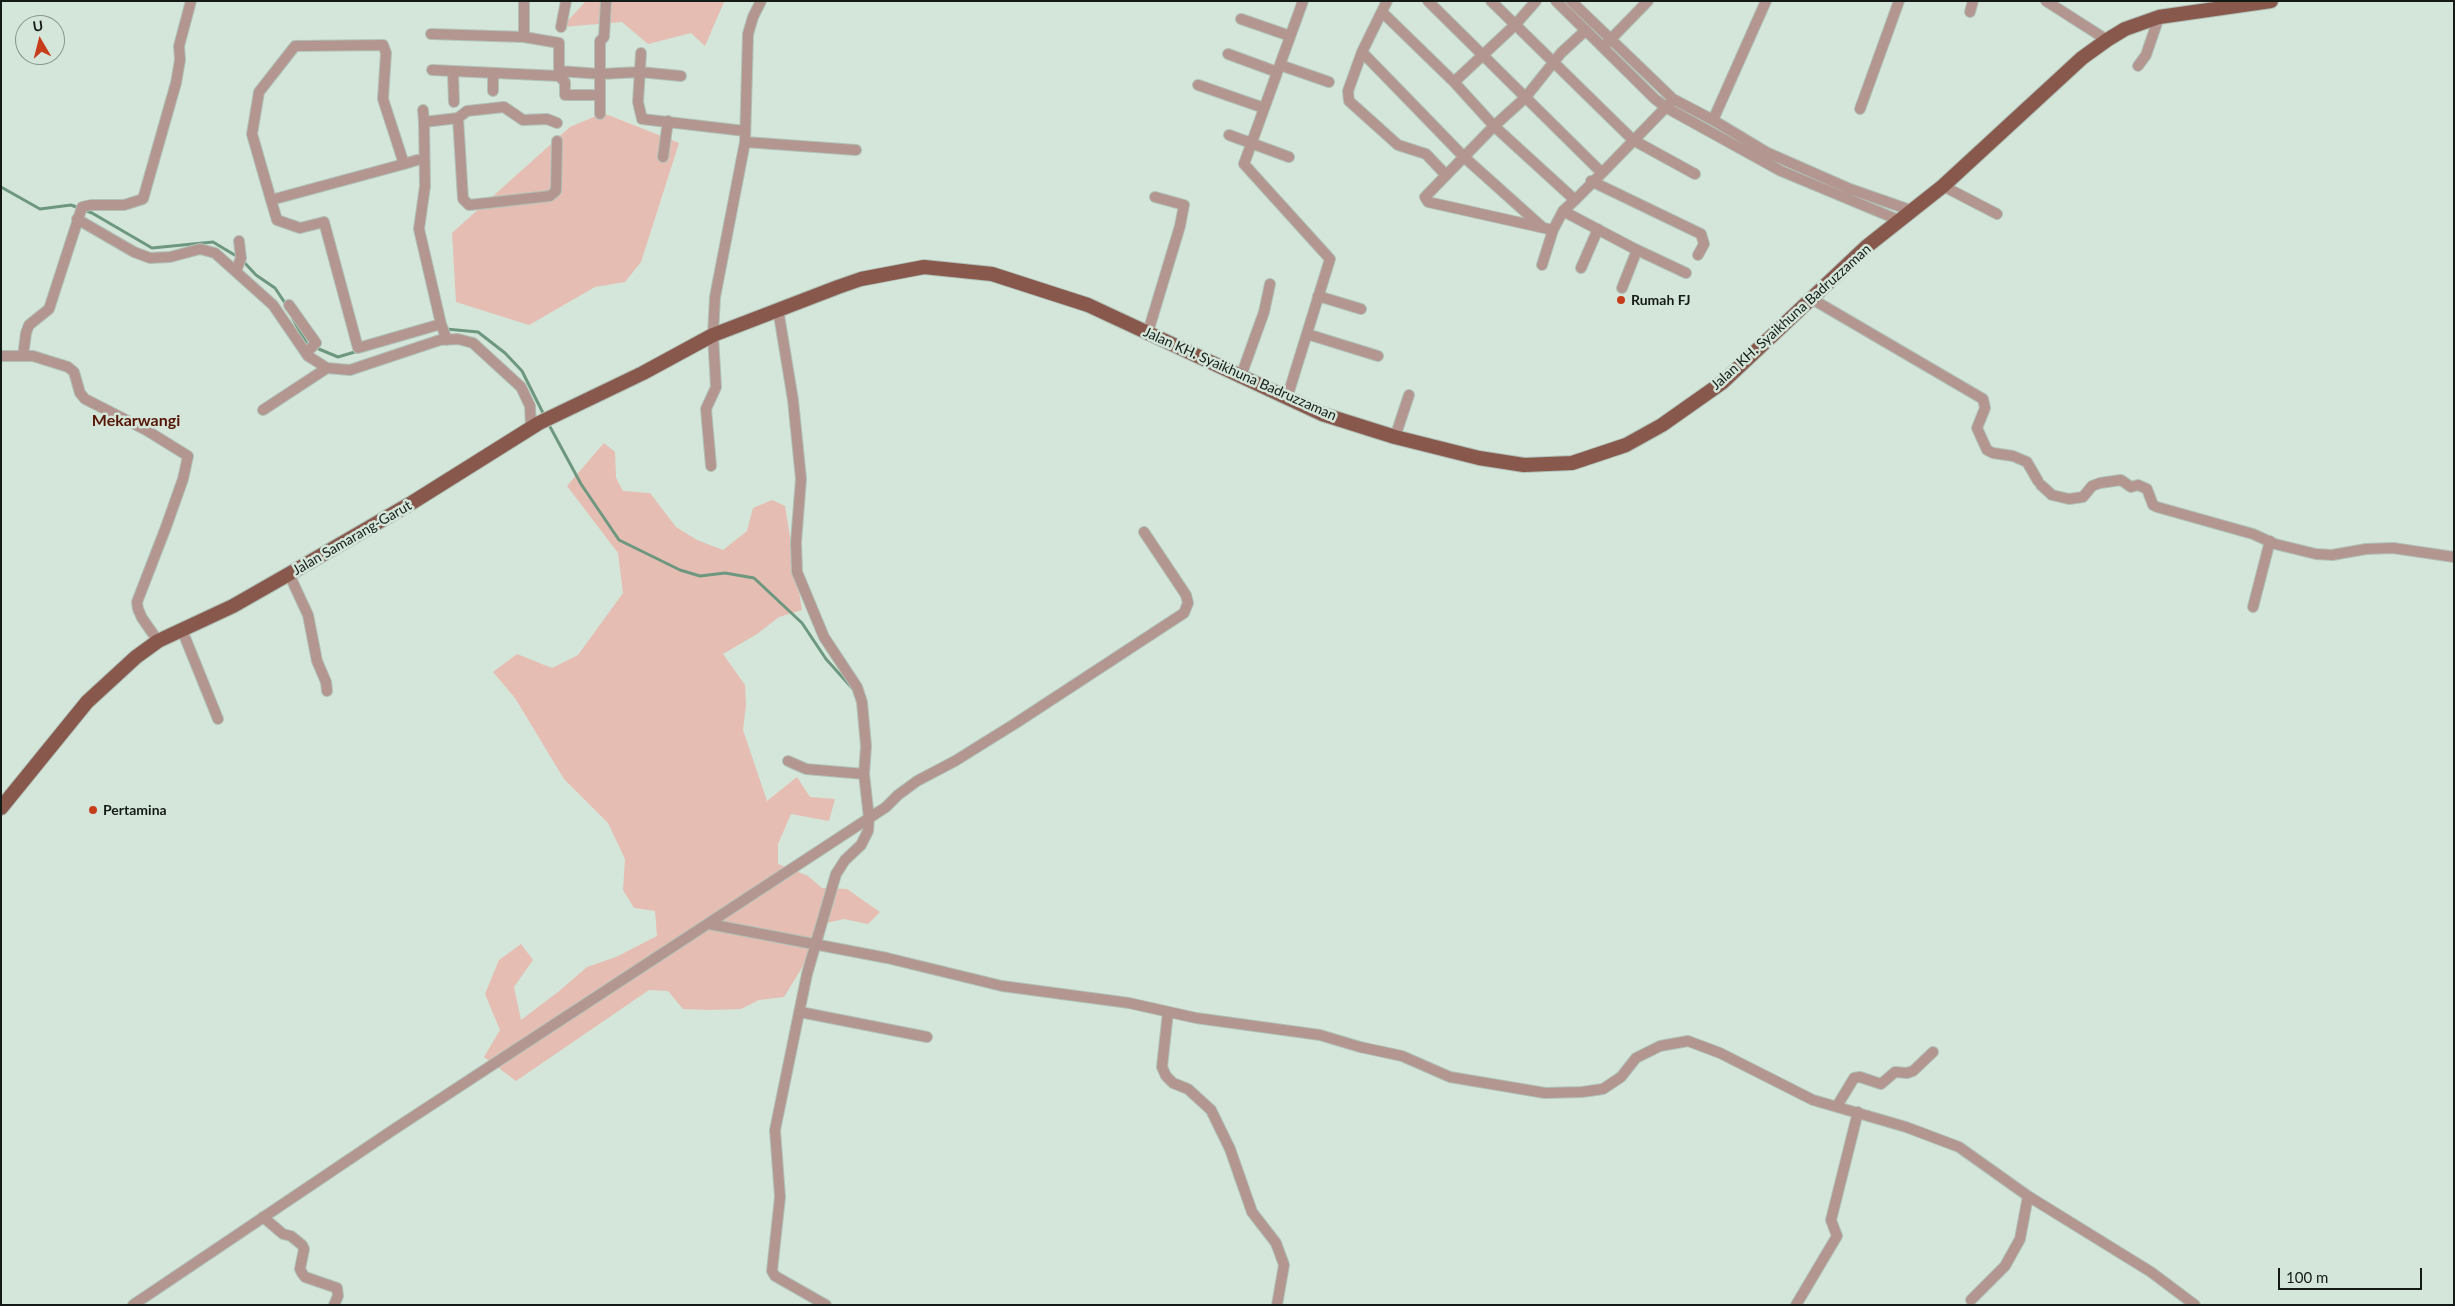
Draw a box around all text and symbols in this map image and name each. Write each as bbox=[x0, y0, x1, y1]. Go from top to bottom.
north arrow bbox=[15, 15, 65, 65]
text: U bbox=[32, 16, 44, 35]
street label: Jalan KH. Syaikhuna Badruzzaman bbox=[1708, 241, 1874, 393]
place label: Rumah FJ bbox=[1631, 292, 1691, 308]
marker: Rumah FJ bbox=[1615, 294, 1627, 306]
street label: Jalan KH. Syaikhuna Badruzzaman bbox=[1141, 324, 1339, 424]
district label: Mekarwangi bbox=[92, 411, 180, 431]
street label: Jalan Samarang-Garut bbox=[290, 497, 414, 579]
place label: Pertamina bbox=[103, 802, 167, 818]
marker: Pertamina bbox=[87, 804, 99, 816]
scale bar bbox=[2280, 1258, 2424, 1290]
text: 100 m bbox=[2286, 1268, 2328, 1286]

